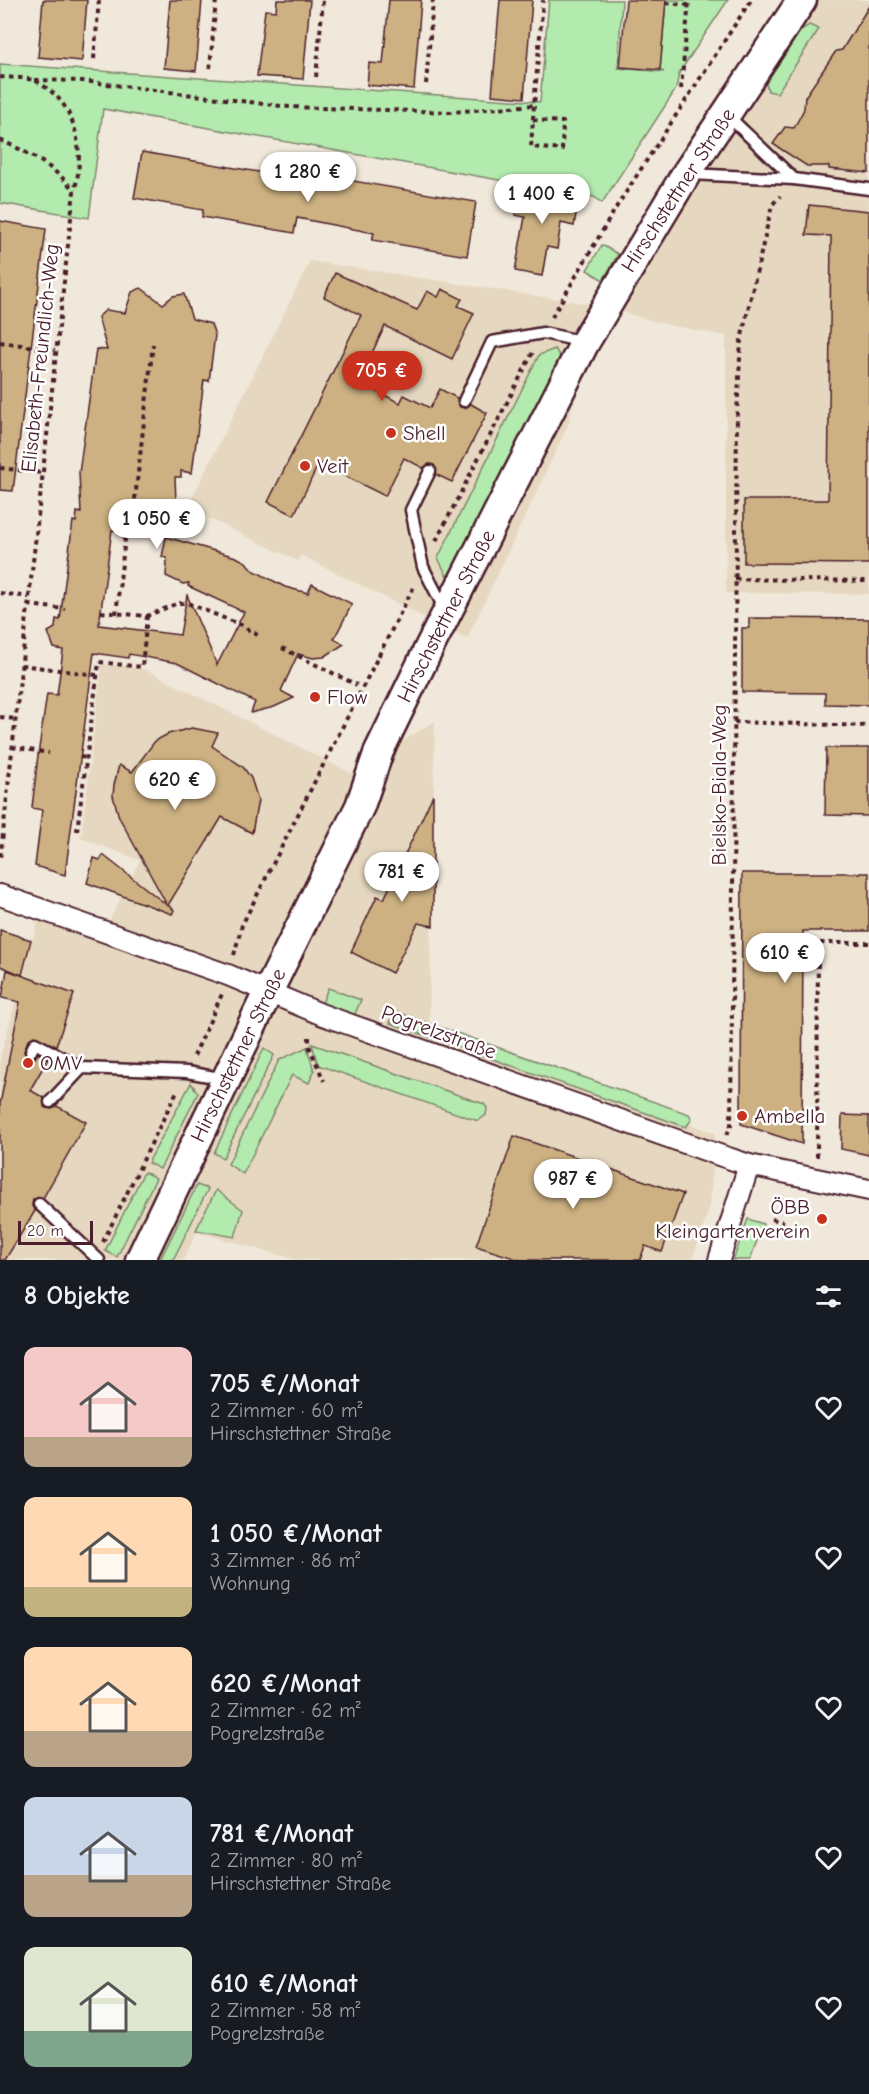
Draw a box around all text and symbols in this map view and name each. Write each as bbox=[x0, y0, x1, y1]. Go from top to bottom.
street label: Hirschstettner Straße bbox=[616, 104, 740, 276]
pin: 1 280 € bbox=[253, 152, 363, 203]
text: 1 280 € bbox=[274, 160, 342, 183]
pin: 1 400 € bbox=[487, 174, 597, 225]
text: 1 400 € bbox=[508, 182, 576, 205]
street label: Elisabeth-Freundlich-Weg bbox=[16, 242, 64, 474]
pin: 705 € bbox=[340, 351, 424, 402]
text: 705 € bbox=[356, 359, 408, 382]
place label: Shell bbox=[403, 421, 446, 445]
marker: Shell bbox=[384, 426, 398, 440]
place label: Veit bbox=[317, 454, 349, 478]
marker: Veit bbox=[298, 459, 312, 473]
pin: 1 050 € bbox=[102, 499, 212, 550]
text: 1 050 € bbox=[122, 507, 192, 530]
street label: Hirschstettner Straße bbox=[392, 526, 500, 706]
place label: Flow bbox=[327, 685, 368, 709]
marker: Flow bbox=[308, 690, 322, 704]
street label: Bielsko-Biala-Weg bbox=[707, 704, 731, 866]
pin: 620 € bbox=[133, 760, 217, 811]
text: 620 € bbox=[149, 768, 201, 791]
pin: 781 € bbox=[360, 852, 444, 903]
text: 781 € bbox=[378, 860, 426, 883]
pin: 610 € bbox=[743, 933, 827, 984]
text: 610 € bbox=[760, 941, 810, 964]
street label: Hirschstettner Straße bbox=[185, 964, 291, 1146]
street label: Pogrelzstraße bbox=[378, 1000, 500, 1064]
place label: OMV bbox=[40, 1051, 83, 1075]
marker: OMV bbox=[21, 1056, 35, 1070]
place label: Ambella bbox=[754, 1104, 825, 1128]
marker: Ambella bbox=[735, 1109, 749, 1123]
pin: 987 € bbox=[531, 1159, 615, 1210]
text: 987 € bbox=[548, 1167, 598, 1190]
place label: ÖBB Kleingartenverein bbox=[655, 1195, 810, 1243]
marker: ÖBB Kleingartenverein bbox=[815, 1212, 829, 1226]
scale bar bbox=[18, 1218, 93, 1246]
text: 20 m bbox=[27, 1222, 64, 1240]
icon: filters bbox=[812, 1280, 845, 1313]
text: 8 Objekte bbox=[24, 1281, 130, 1311]
text: 705 €/Monat bbox=[210, 1369, 359, 1399]
icon: home bbox=[72, 1371, 144, 1443]
icon: heart bbox=[812, 1391, 845, 1424]
text: 2 Zimmer · 60 m² bbox=[210, 1399, 362, 1422]
text: Hirschstettner Straße bbox=[210, 1422, 391, 1445]
text: 1 050 €/Monat bbox=[210, 1519, 382, 1549]
icon: home bbox=[72, 1521, 144, 1593]
icon: heart bbox=[812, 1541, 845, 1574]
text: 3 Zimmer · 86 m² bbox=[210, 1549, 360, 1572]
text: Wohnung bbox=[210, 1572, 291, 1595]
text: 620 €/Monat bbox=[210, 1669, 360, 1699]
icon: home bbox=[72, 1671, 144, 1743]
icon: heart bbox=[812, 1691, 845, 1724]
text: 2 Zimmer · 62 m² bbox=[210, 1699, 361, 1722]
text: Pogrelzstraße bbox=[210, 1722, 325, 1745]
text: 781 €/Monat bbox=[210, 1819, 353, 1849]
icon: home bbox=[72, 1821, 144, 1893]
icon: heart bbox=[812, 1841, 845, 1874]
text: 2 Zimmer · 80 m² bbox=[210, 1849, 362, 1872]
text: Hirschstettner Straße bbox=[210, 1872, 391, 1895]
text: 610 €/Monat bbox=[210, 1969, 358, 1999]
icon: home bbox=[72, 1971, 144, 2043]
icon: heart bbox=[812, 1991, 845, 2024]
text: 2 Zimmer · 58 m² bbox=[210, 1999, 361, 2022]
text: Pogrelzstraße bbox=[210, 2022, 325, 2045]

